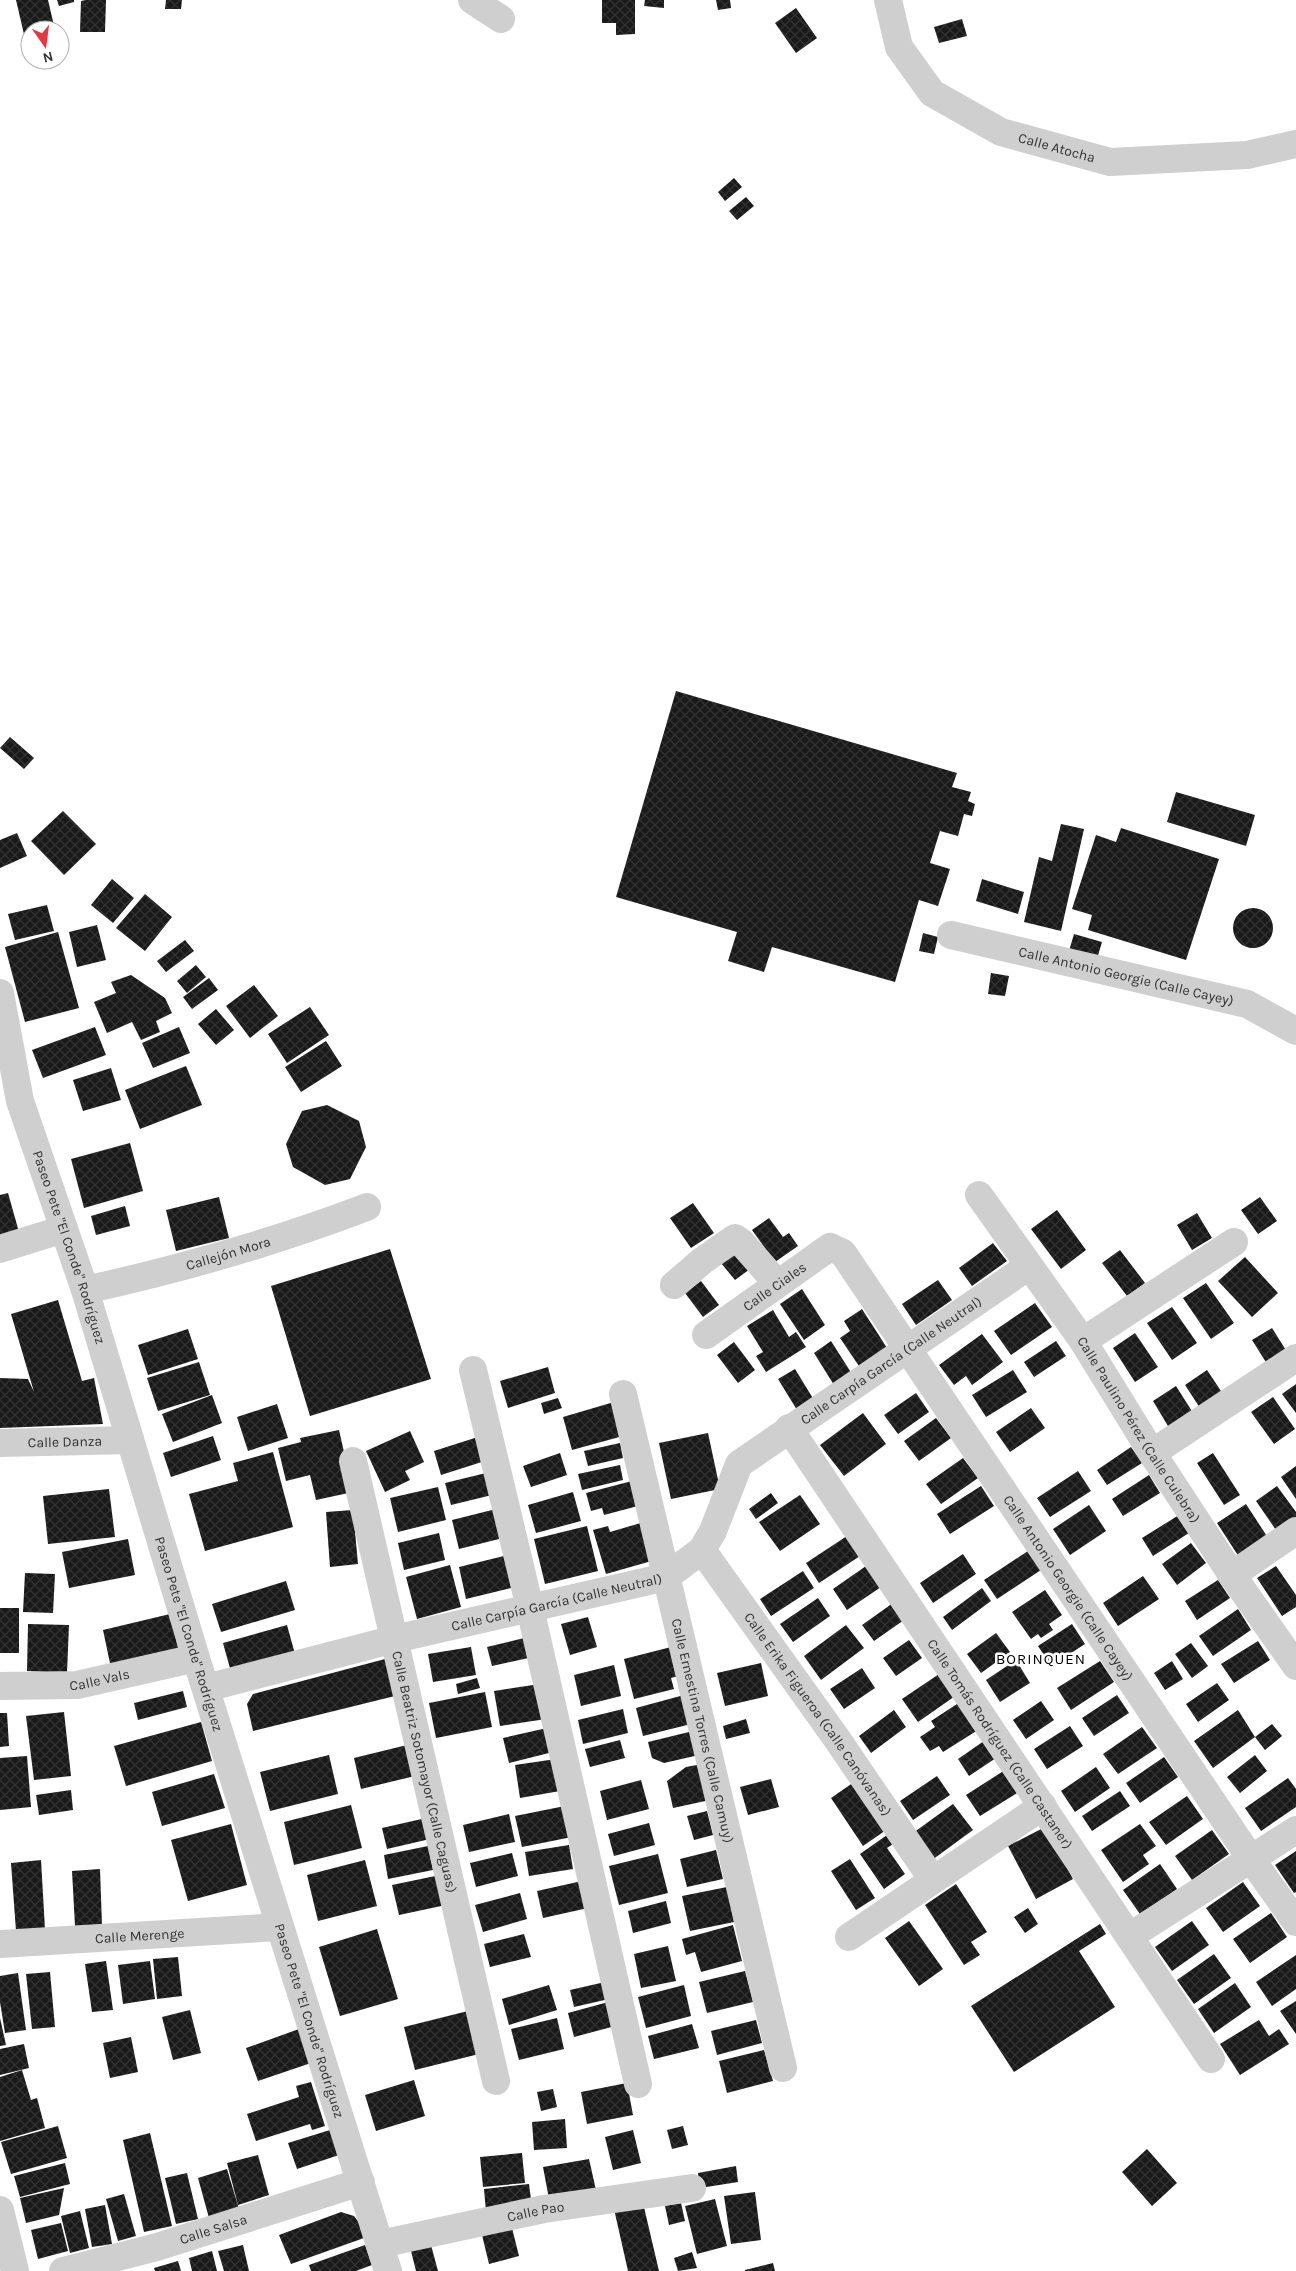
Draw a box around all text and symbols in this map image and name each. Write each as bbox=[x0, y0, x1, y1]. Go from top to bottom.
north arrow bbox=[20, 20, 70, 70]
text: N bbox=[41, 48, 55, 67]
street label: Calle Atocha bbox=[1016, 129, 1097, 167]
street label: Calle Antonio Georgie (Calle Cayey) bbox=[1017, 943, 1235, 1010]
street label: Paseo Pete "El Conde" Rodríguez bbox=[29, 1148, 109, 1346]
street label: Callejón Mora bbox=[184, 1233, 273, 1274]
street label: Calle Ciales bbox=[740, 1259, 810, 1315]
street label: Calle Carpía García (Calle Neutral) bbox=[797, 1293, 985, 1429]
street label: Calle Paulino Pérez (Calle Culebra) bbox=[1073, 1333, 1204, 1526]
street label: Calle Danza bbox=[28, 1433, 102, 1451]
street label: Calle Antonio Georgie (Calle Cayey) bbox=[999, 1492, 1137, 1684]
street label: Paseo Pete "El Conde" Rodríguez bbox=[151, 1535, 226, 1734]
street label: Calle Carpía García (Calle Neutral) bbox=[450, 1570, 664, 1635]
street label: Calle Erika Figueroa (Calle Canóvanas) bbox=[740, 1609, 895, 1819]
street label: Calle Ernestina Torres (Calle Camuy) bbox=[668, 1617, 737, 1845]
street label: Calle Tomás Rodríguez (Calle Castaner) bbox=[924, 1636, 1076, 1852]
street label: Calle Beatriz Sotomayor (Calle Caguas) bbox=[388, 1649, 460, 1895]
district label: BORINQUEN bbox=[996, 1650, 1086, 1668]
street label: Calle Vals bbox=[69, 1665, 131, 1694]
street label: Paseo Pete "El Conde" Rodríguez bbox=[271, 1921, 348, 2120]
street label: Calle Merenge bbox=[95, 1925, 185, 1947]
street label: Calle Pao bbox=[506, 2198, 565, 2226]
street label: Calle Salsa bbox=[177, 2211, 249, 2248]

